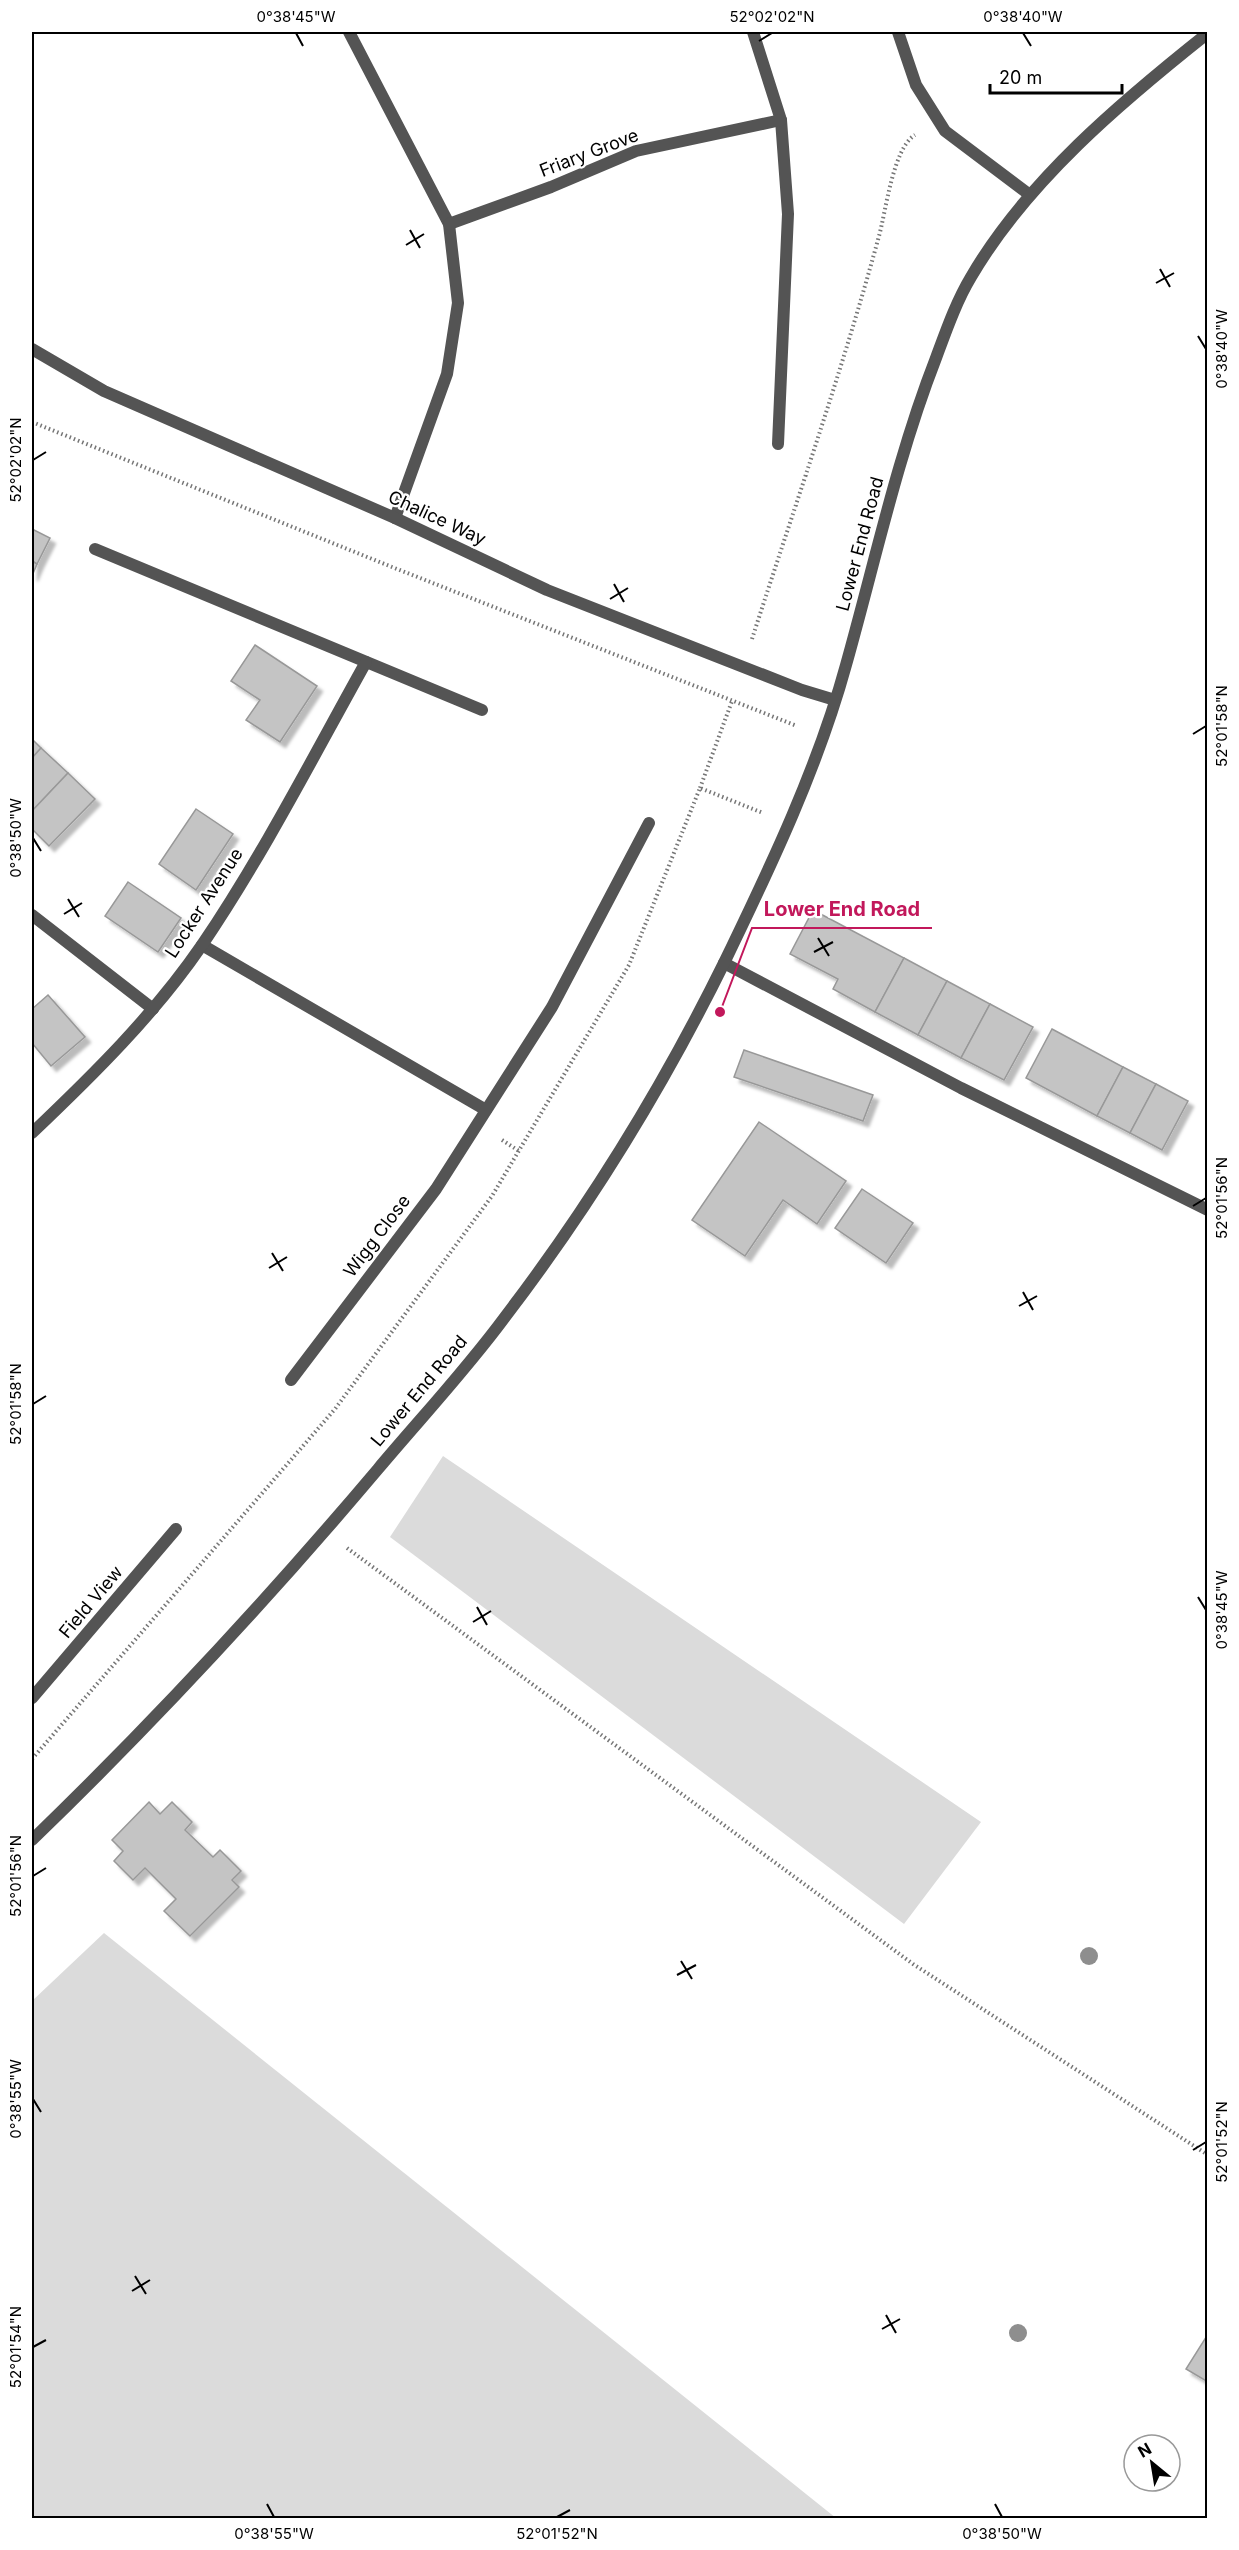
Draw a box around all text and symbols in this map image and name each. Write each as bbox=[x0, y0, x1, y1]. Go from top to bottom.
text: 0°38'45"W bbox=[257, 7, 336, 26]
text: 52°02'02"N bbox=[729, 7, 815, 26]
text: 0°38'40"W bbox=[983, 7, 1063, 26]
scale bar bbox=[990, 57, 1122, 95]
text: 20 m bbox=[999, 67, 1042, 88]
street label: Friary Grove bbox=[536, 124, 641, 181]
text: 0°38'40"W bbox=[1212, 309, 1231, 389]
text: 52°02'02"N bbox=[6, 417, 25, 503]
street label: Lower End Road bbox=[831, 474, 888, 613]
street label: Chalice Way bbox=[385, 486, 489, 549]
text: 52°01'58"N bbox=[1212, 685, 1231, 767]
text: 0°38'50"W bbox=[6, 798, 25, 878]
street label: Locker Avenue bbox=[160, 844, 247, 961]
callout: Lower End Road bbox=[752, 890, 932, 928]
text: Lower End Road bbox=[764, 897, 920, 921]
text: 52°01'56"N bbox=[1212, 1157, 1231, 1239]
street label: Wigg Close bbox=[339, 1190, 414, 1281]
street label: Lower End Road bbox=[366, 1331, 471, 1450]
text: 52°01'58"N bbox=[6, 1363, 25, 1445]
street label: Field View bbox=[54, 1561, 127, 1642]
text: 0°38'45"W bbox=[1212, 1570, 1231, 1649]
text: 52°01'56"N bbox=[6, 1835, 25, 1917]
text: 0°38'55"W bbox=[6, 2059, 25, 2139]
text: 52°01'52"N bbox=[1212, 2101, 1231, 2183]
text: 52°01'54"N bbox=[6, 2306, 25, 2388]
north arrow bbox=[1122, 2433, 1182, 2493]
text: N bbox=[1134, 2438, 1155, 2462]
text: 0°38'55"W bbox=[234, 2524, 314, 2543]
text: 52°01'52"N bbox=[516, 2524, 598, 2543]
text: 0°38'50"W bbox=[962, 2524, 1042, 2543]

